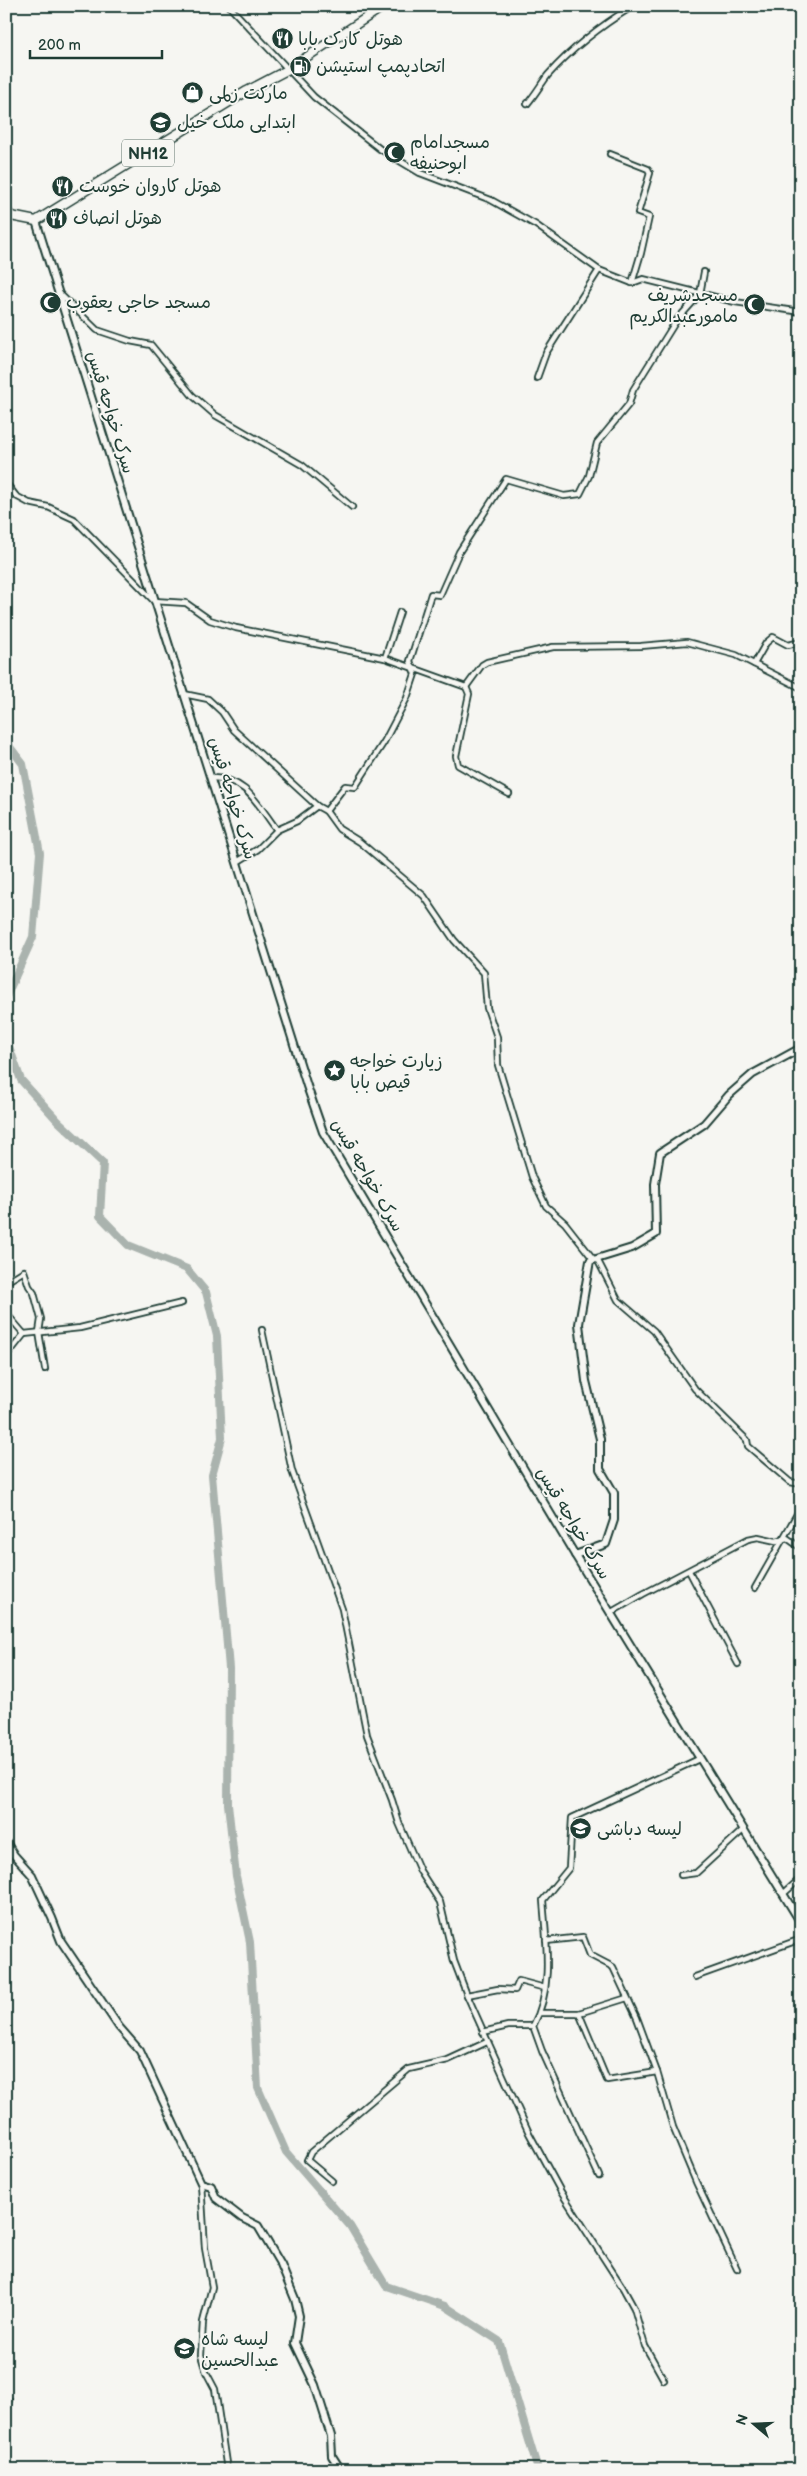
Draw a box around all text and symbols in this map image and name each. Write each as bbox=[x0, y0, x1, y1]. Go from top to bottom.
restaurant icon: هوتل کارک بابا bbox=[270, 27, 294, 51]
scale bar bbox=[30, 28, 162, 60]
place label: هوتل کارک بابا bbox=[298, 29, 403, 50]
text: 200 m bbox=[38, 36, 81, 55]
fuel station icon: اتحادپمپ استیشن bbox=[288, 54, 312, 78]
place label: اتحادپمپ استیشن bbox=[316, 56, 445, 78]
shop icon: مارکت زلمی bbox=[181, 81, 205, 105]
place label: مارکت زلمی bbox=[209, 83, 288, 104]
school or university icon: ابتدایی ملک خیل bbox=[149, 110, 173, 134]
place label: ابتدایی ملک خیل bbox=[177, 112, 296, 133]
place label: مسجدامام ابوحنیفه bbox=[410, 132, 490, 174]
road number: NH12 bbox=[122, 140, 174, 167]
mosque icon: مسجدامام ابوحنیفه bbox=[382, 140, 406, 164]
restaurant icon: هوتل کاروان خوست bbox=[51, 174, 75, 198]
place label: هوتل کاروان خوست bbox=[79, 176, 222, 197]
restaurant icon: هوتل انصاف bbox=[45, 206, 69, 230]
place label: هوتل انصاف bbox=[73, 208, 162, 229]
place label: مسجدشریف مامورعبدالکریم bbox=[629, 285, 738, 330]
mosque icon: مسجد حاجی یعقوب bbox=[38, 290, 62, 314]
place label: مسجد حاجی یعقوب bbox=[66, 292, 211, 313]
mosque icon: مسجدشریف مامورعبدالکریم bbox=[742, 293, 766, 317]
street label: سرک خواجه قیس bbox=[82, 348, 139, 476]
street label: سرک خواجه قیس bbox=[204, 734, 261, 862]
place label: زیارت خواجه قیص بابا bbox=[350, 1051, 442, 1093]
place icon: زیارت خواجه قیص بابا bbox=[322, 1059, 346, 1083]
street label: سرک خواجه قیس bbox=[327, 1115, 408, 1236]
street label: سرک خواجه قیس bbox=[532, 1463, 615, 1583]
school or university icon: لیسه دباشی bbox=[569, 1817, 593, 1841]
place label: لیسه دباشی bbox=[597, 1819, 682, 1840]
place label: لیسه شاه عبدالحسین bbox=[201, 2329, 279, 2371]
school or university icon: لیسه شاه عبدالحسین bbox=[173, 2337, 197, 2361]
north arrow bbox=[730, 2398, 780, 2448]
text: N bbox=[732, 2412, 752, 2428]

